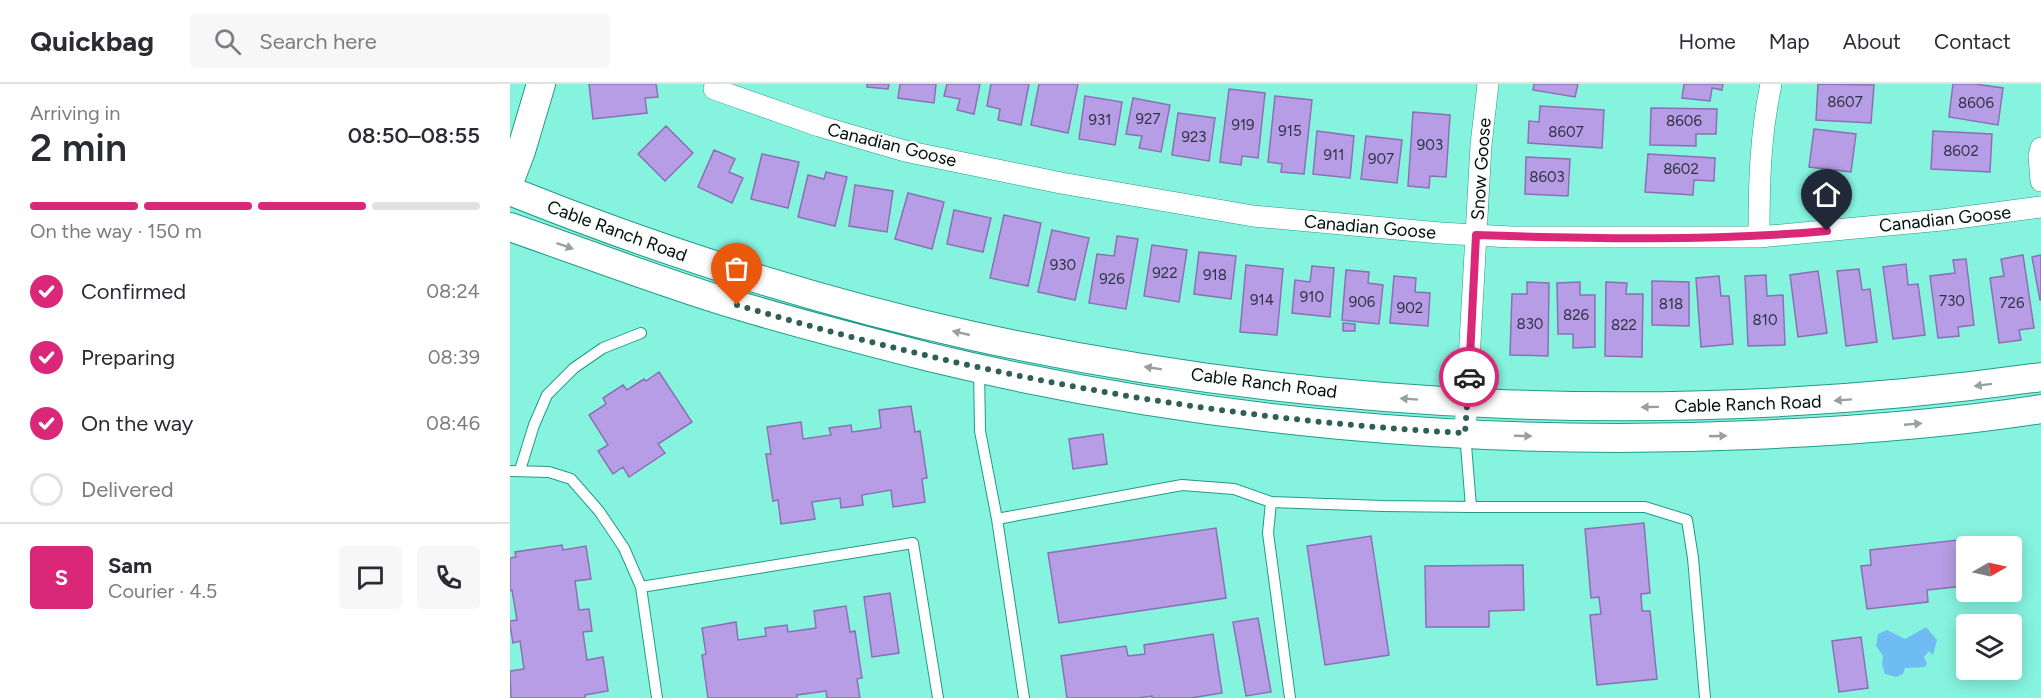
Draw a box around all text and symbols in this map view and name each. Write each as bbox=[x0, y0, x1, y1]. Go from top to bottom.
search box bbox=[190, 14, 610, 68]
text: Quickbag bbox=[30, 24, 154, 58]
icon: search bbox=[211, 25, 244, 58]
text: Search here bbox=[259, 28, 377, 55]
text: Home bbox=[1679, 29, 1736, 54]
text: Map bbox=[1769, 29, 1810, 54]
text: About bbox=[1843, 29, 1901, 54]
text: Contact bbox=[1934, 29, 2011, 54]
house number: 8607 bbox=[1827, 93, 1863, 111]
house number: 8606 bbox=[1958, 94, 1994, 112]
text: Arriving in bbox=[30, 101, 120, 125]
house number: 927 bbox=[1136, 110, 1160, 128]
house number: 931 bbox=[1089, 111, 1111, 129]
house number: 8606 bbox=[1666, 112, 1702, 130]
house number: 919 bbox=[1231, 116, 1255, 134]
street label: Snow Goose bbox=[1466, 117, 1496, 221]
street label: Canadian Goose bbox=[825, 118, 959, 172]
text: 08:50–08:55 bbox=[348, 122, 480, 149]
house number: 915 bbox=[1278, 122, 1302, 140]
house number: 8607 bbox=[1548, 123, 1584, 141]
text: 2 min bbox=[30, 124, 127, 171]
house number: 923 bbox=[1181, 128, 1207, 146]
house number: 903 bbox=[1417, 136, 1443, 154]
house number: 8602 bbox=[1943, 142, 1979, 160]
house number: 911 bbox=[1324, 146, 1344, 164]
house number: 907 bbox=[1368, 150, 1394, 168]
house number: 8602 bbox=[1663, 160, 1699, 178]
house number: 8603 bbox=[1529, 168, 1565, 186]
pin bbox=[1801, 169, 1852, 231]
icon: home bbox=[1810, 178, 1843, 211]
street label: Cable Ranch Road bbox=[544, 196, 690, 266]
street label: Canadian Goose bbox=[1878, 201, 2012, 237]
street label: Canadian Goose bbox=[1303, 210, 1437, 244]
text: On the way · 150 m bbox=[30, 219, 202, 243]
one-way arrow bbox=[556, 242, 574, 252]
pin bbox=[711, 243, 762, 305]
icon: bag bbox=[720, 252, 753, 285]
house number: 930 bbox=[1050, 256, 1076, 274]
house number: 922 bbox=[1152, 264, 1178, 282]
house number: 918 bbox=[1203, 266, 1227, 284]
house number: 926 bbox=[1099, 270, 1125, 288]
icon: check bbox=[30, 275, 63, 308]
text: Confirmed bbox=[81, 278, 186, 305]
text: 08:24 bbox=[426, 279, 480, 303]
house number: 910 bbox=[1300, 288, 1324, 306]
house number: 914 bbox=[1250, 291, 1274, 309]
house number: 730 bbox=[1939, 292, 1965, 310]
house number: 906 bbox=[1349, 293, 1376, 311]
house number: 726 bbox=[2000, 294, 2025, 312]
house number: 818 bbox=[1659, 295, 1683, 313]
house number: 902 bbox=[1397, 299, 1423, 317]
house number: 826 bbox=[1563, 306, 1590, 324]
house number: 810 bbox=[1752, 311, 1778, 329]
house number: 830 bbox=[1517, 315, 1544, 333]
house number: 822 bbox=[1611, 316, 1637, 334]
one-way arrow bbox=[952, 328, 971, 338]
icon: check bbox=[30, 341, 63, 374]
text: Preparing bbox=[81, 344, 175, 371]
text: 08:39 bbox=[428, 345, 480, 369]
courier bbox=[1439, 347, 1499, 407]
icon: car bbox=[1453, 361, 1486, 394]
street label: Cable Ranch Road bbox=[1190, 363, 1338, 403]
one-way arrow bbox=[1143, 364, 1162, 373]
one-way arrow bbox=[1973, 381, 1992, 390]
street label: Cable Ranch Road bbox=[1674, 390, 1822, 418]
one-way arrow bbox=[1400, 394, 1419, 403]
one-way arrow bbox=[1833, 395, 1852, 404]
one-way arrow bbox=[1640, 402, 1659, 412]
icon: check bbox=[30, 407, 63, 440]
text: On the way bbox=[81, 410, 193, 437]
text: 08:46 bbox=[426, 411, 480, 435]
one-way arrow bbox=[1903, 419, 1922, 429]
one-way arrow bbox=[1514, 432, 1533, 441]
one-way arrow bbox=[1709, 432, 1728, 441]
text: Delivered bbox=[81, 476, 174, 503]
north arrow bbox=[1956, 536, 2022, 602]
map controls bbox=[1956, 536, 2022, 680]
button: chat bbox=[339, 546, 402, 609]
button: phone bbox=[417, 546, 480, 609]
text: Sam bbox=[108, 552, 152, 579]
text: S bbox=[55, 564, 68, 591]
text: Courier · 4.5 bbox=[108, 579, 217, 603]
button: layers bbox=[1956, 614, 2022, 680]

